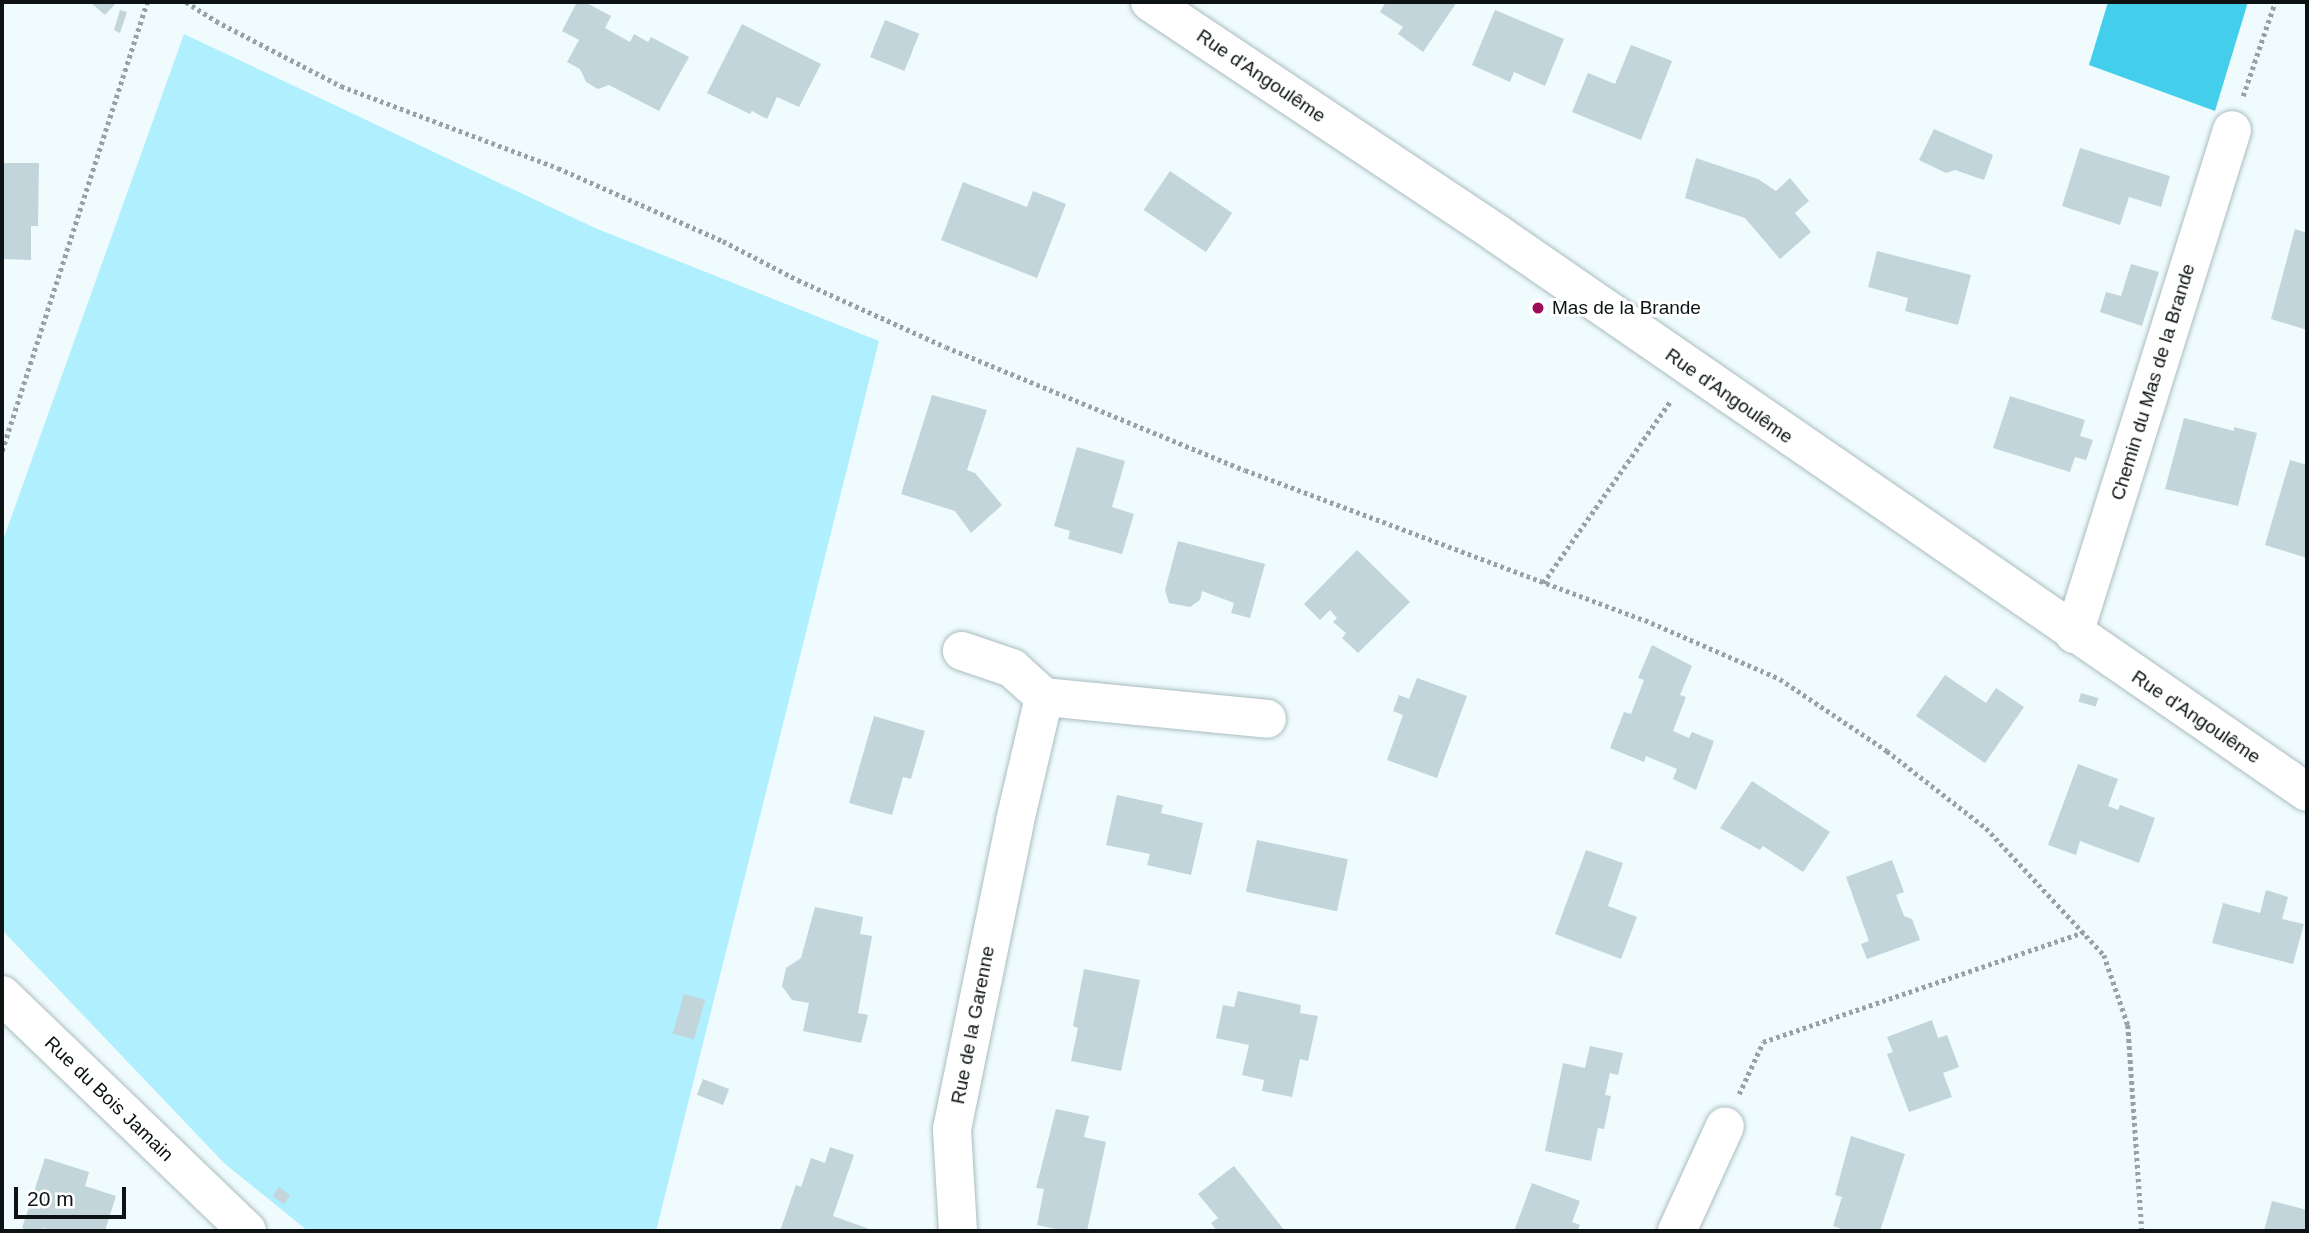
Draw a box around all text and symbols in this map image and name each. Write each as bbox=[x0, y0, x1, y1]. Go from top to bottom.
street label: Rue d'Angoulême bbox=[1192, 24, 1330, 128]
street label: Chemin du Mas de la Brande bbox=[2106, 261, 2200, 503]
place label: Mas de la Brande bbox=[1552, 297, 1701, 319]
marker: Mas de la Brande bbox=[1530, 300, 1546, 316]
street label: Rue d'Angoulême bbox=[1661, 344, 1797, 448]
street label: Rue d'Angoulême bbox=[2127, 665, 2265, 769]
street label: Rue de la Garenne bbox=[946, 944, 1000, 1106]
street label: Rue du Bois Jamain bbox=[40, 1032, 178, 1166]
scale bar bbox=[18, 1174, 130, 1218]
text: 20 m bbox=[27, 1187, 74, 1210]

